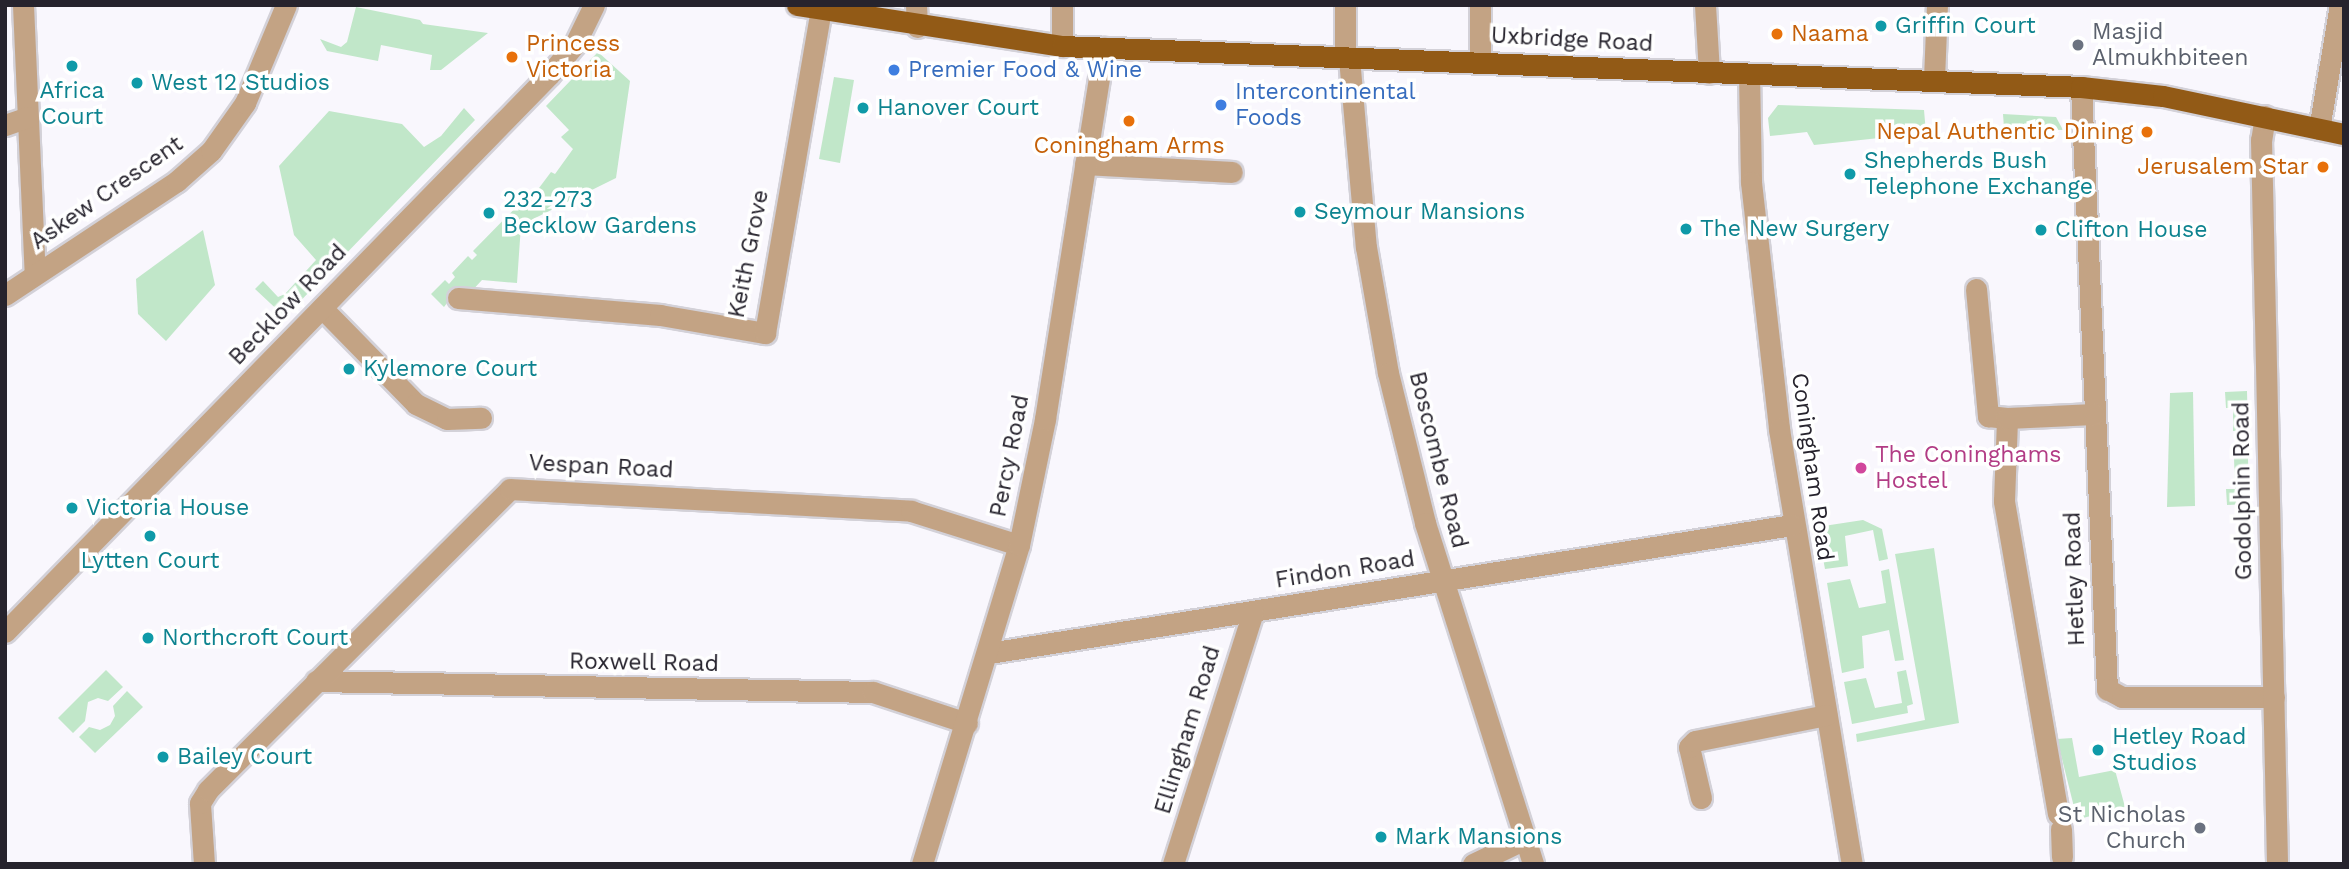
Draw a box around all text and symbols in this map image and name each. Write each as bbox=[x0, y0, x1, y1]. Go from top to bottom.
place label: Griffin Court bbox=[1895, 12, 2036, 40]
marker: Griffin Court bbox=[1873, 18, 1889, 34]
place label: Masjid Almukhbiteen bbox=[2092, 18, 2249, 72]
place label: Naama bbox=[1791, 20, 1869, 48]
street label: Uxbridge Road bbox=[1490, 22, 1654, 58]
marker: Naama bbox=[1769, 26, 1785, 42]
place label: Princess Victoria bbox=[526, 30, 620, 84]
marker: Masjid Almukhbiteen bbox=[2070, 37, 2086, 53]
marker: Princess Victoria bbox=[504, 49, 520, 65]
place label: Premier Food & Wine bbox=[908, 56, 1143, 84]
marker: Africa Court bbox=[64, 58, 80, 74]
marker: Premier Food & Wine bbox=[886, 62, 902, 78]
place label: West 12 Studios bbox=[151, 69, 330, 97]
marker: West 12 Studios bbox=[129, 75, 145, 91]
place label: Africa Court bbox=[39, 77, 105, 131]
place label: Intercontinental Foods bbox=[1235, 78, 1415, 132]
place label: Hanover Court bbox=[877, 94, 1039, 122]
marker: Intercontinental Foods bbox=[1213, 97, 1229, 113]
marker: Hanover Court bbox=[855, 100, 871, 116]
marker: Coningham Arms bbox=[1121, 113, 1137, 129]
place label: Nepal Authentic Dining bbox=[1874, 118, 2133, 146]
marker: Nepal Authentic Dining bbox=[2139, 124, 2155, 140]
street label: Askew Crescent bbox=[25, 130, 189, 256]
place label: Coningham Arms bbox=[1033, 132, 1225, 160]
place label: Shepherds Bush Telephone Exchange bbox=[1864, 147, 2093, 201]
place label: Jerusalem Star bbox=[2137, 153, 2309, 181]
marker: Jerusalem Star bbox=[2315, 159, 2331, 175]
marker: Shepherds Bush Telephone Exchange bbox=[1842, 166, 1858, 182]
place label: 232-273 Becklow Gardens bbox=[503, 186, 697, 240]
street label: Keith Grove bbox=[723, 188, 775, 320]
place label: Seymour Mansions bbox=[1314, 198, 1526, 226]
marker: Seymour Mansions bbox=[1292, 204, 1308, 220]
marker: 232-273 Becklow Gardens bbox=[481, 205, 497, 221]
place label: The New Surgery bbox=[1700, 215, 1890, 243]
place label: Clifton House bbox=[2055, 216, 2207, 244]
marker: The New Surgery bbox=[1678, 221, 1694, 237]
marker: Clifton House bbox=[2033, 222, 2049, 238]
street label: Becklow Road bbox=[223, 239, 353, 371]
place label: Kylemore Court bbox=[363, 355, 537, 383]
marker: Kylemore Court bbox=[341, 361, 357, 377]
street label: Boscombe Road bbox=[1403, 369, 1473, 551]
street label: Coningham Road bbox=[1785, 371, 1839, 563]
street label: Percy Road bbox=[985, 392, 1035, 520]
street label: Godolphin Road bbox=[2228, 401, 2258, 581]
place label: The Coninghams Hostel bbox=[1875, 441, 2061, 495]
street label: Vespan Road bbox=[528, 449, 674, 485]
marker: The Coninghams Hostel bbox=[1853, 460, 1869, 476]
place label: Victoria House bbox=[86, 494, 250, 522]
marker: Victoria House bbox=[64, 500, 80, 516]
street label: Hetley Road bbox=[2059, 511, 2091, 647]
marker: Lytten Court bbox=[142, 528, 158, 544]
street label: Findon Road bbox=[1273, 545, 1417, 595]
place label: Lytten Court bbox=[81, 547, 219, 575]
place label: Northcroft Court bbox=[162, 624, 348, 652]
marker: Northcroft Court bbox=[140, 630, 156, 646]
street label: Ellingham Road bbox=[1149, 643, 1227, 817]
street label: Roxwell Road bbox=[568, 648, 720, 678]
place label: Hetley Road Studios bbox=[2112, 723, 2247, 777]
marker: Hetley Road Studios bbox=[2090, 742, 2106, 758]
place label: Bailey Court bbox=[177, 743, 313, 771]
marker: Bailey Court bbox=[155, 749, 171, 765]
place label: St Nicholas Church bbox=[2058, 801, 2186, 855]
marker: St Nicholas Church bbox=[2192, 820, 2208, 836]
place label: Mark Mansions bbox=[1395, 823, 1563, 851]
marker: Mark Mansions bbox=[1373, 829, 1389, 845]

